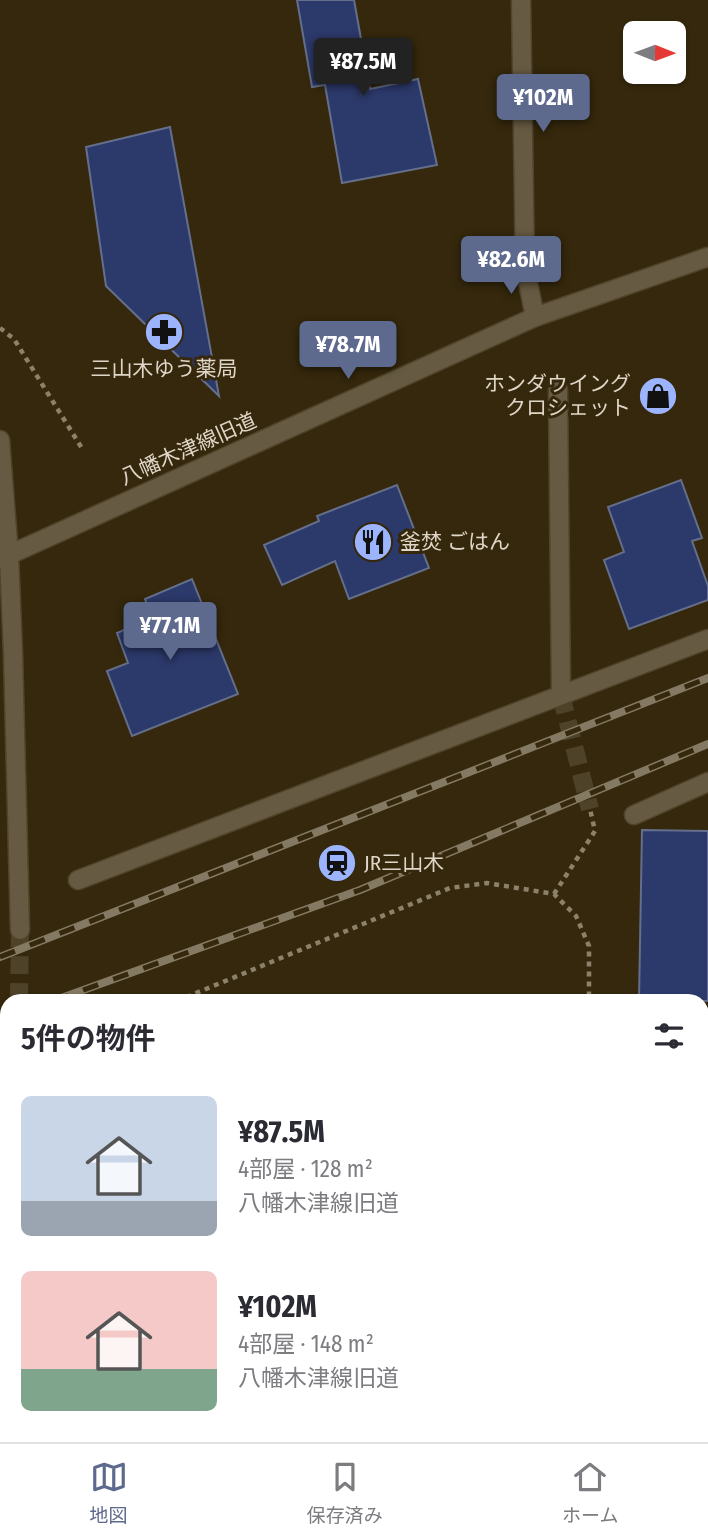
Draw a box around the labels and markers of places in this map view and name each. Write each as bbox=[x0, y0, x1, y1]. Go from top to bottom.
pin: ¥87.5M bbox=[306, 38, 420, 98]
pin: ¥102M bbox=[494, 74, 592, 134]
pin: ¥82.6M bbox=[454, 236, 568, 296]
pharmacy icon: 三山木ゆう薬局 bbox=[143, 311, 185, 353]
pin: ¥78.7M bbox=[291, 322, 405, 381]
place label: 三山木ゆう薬局 bbox=[91, 356, 238, 382]
place label: ホンダウイング クロシェット bbox=[484, 371, 631, 421]
shop icon: ホンダウイング クロシェット bbox=[637, 375, 679, 417]
restaurant icon: 釜焚 ごはん bbox=[352, 521, 394, 563]
place label: 釜焚 ごはん bbox=[400, 529, 510, 555]
pin: ¥77.1M bbox=[113, 602, 227, 662]
station icon: JR三山木 bbox=[316, 842, 358, 884]
place label: JR三山木 bbox=[364, 850, 444, 876]

